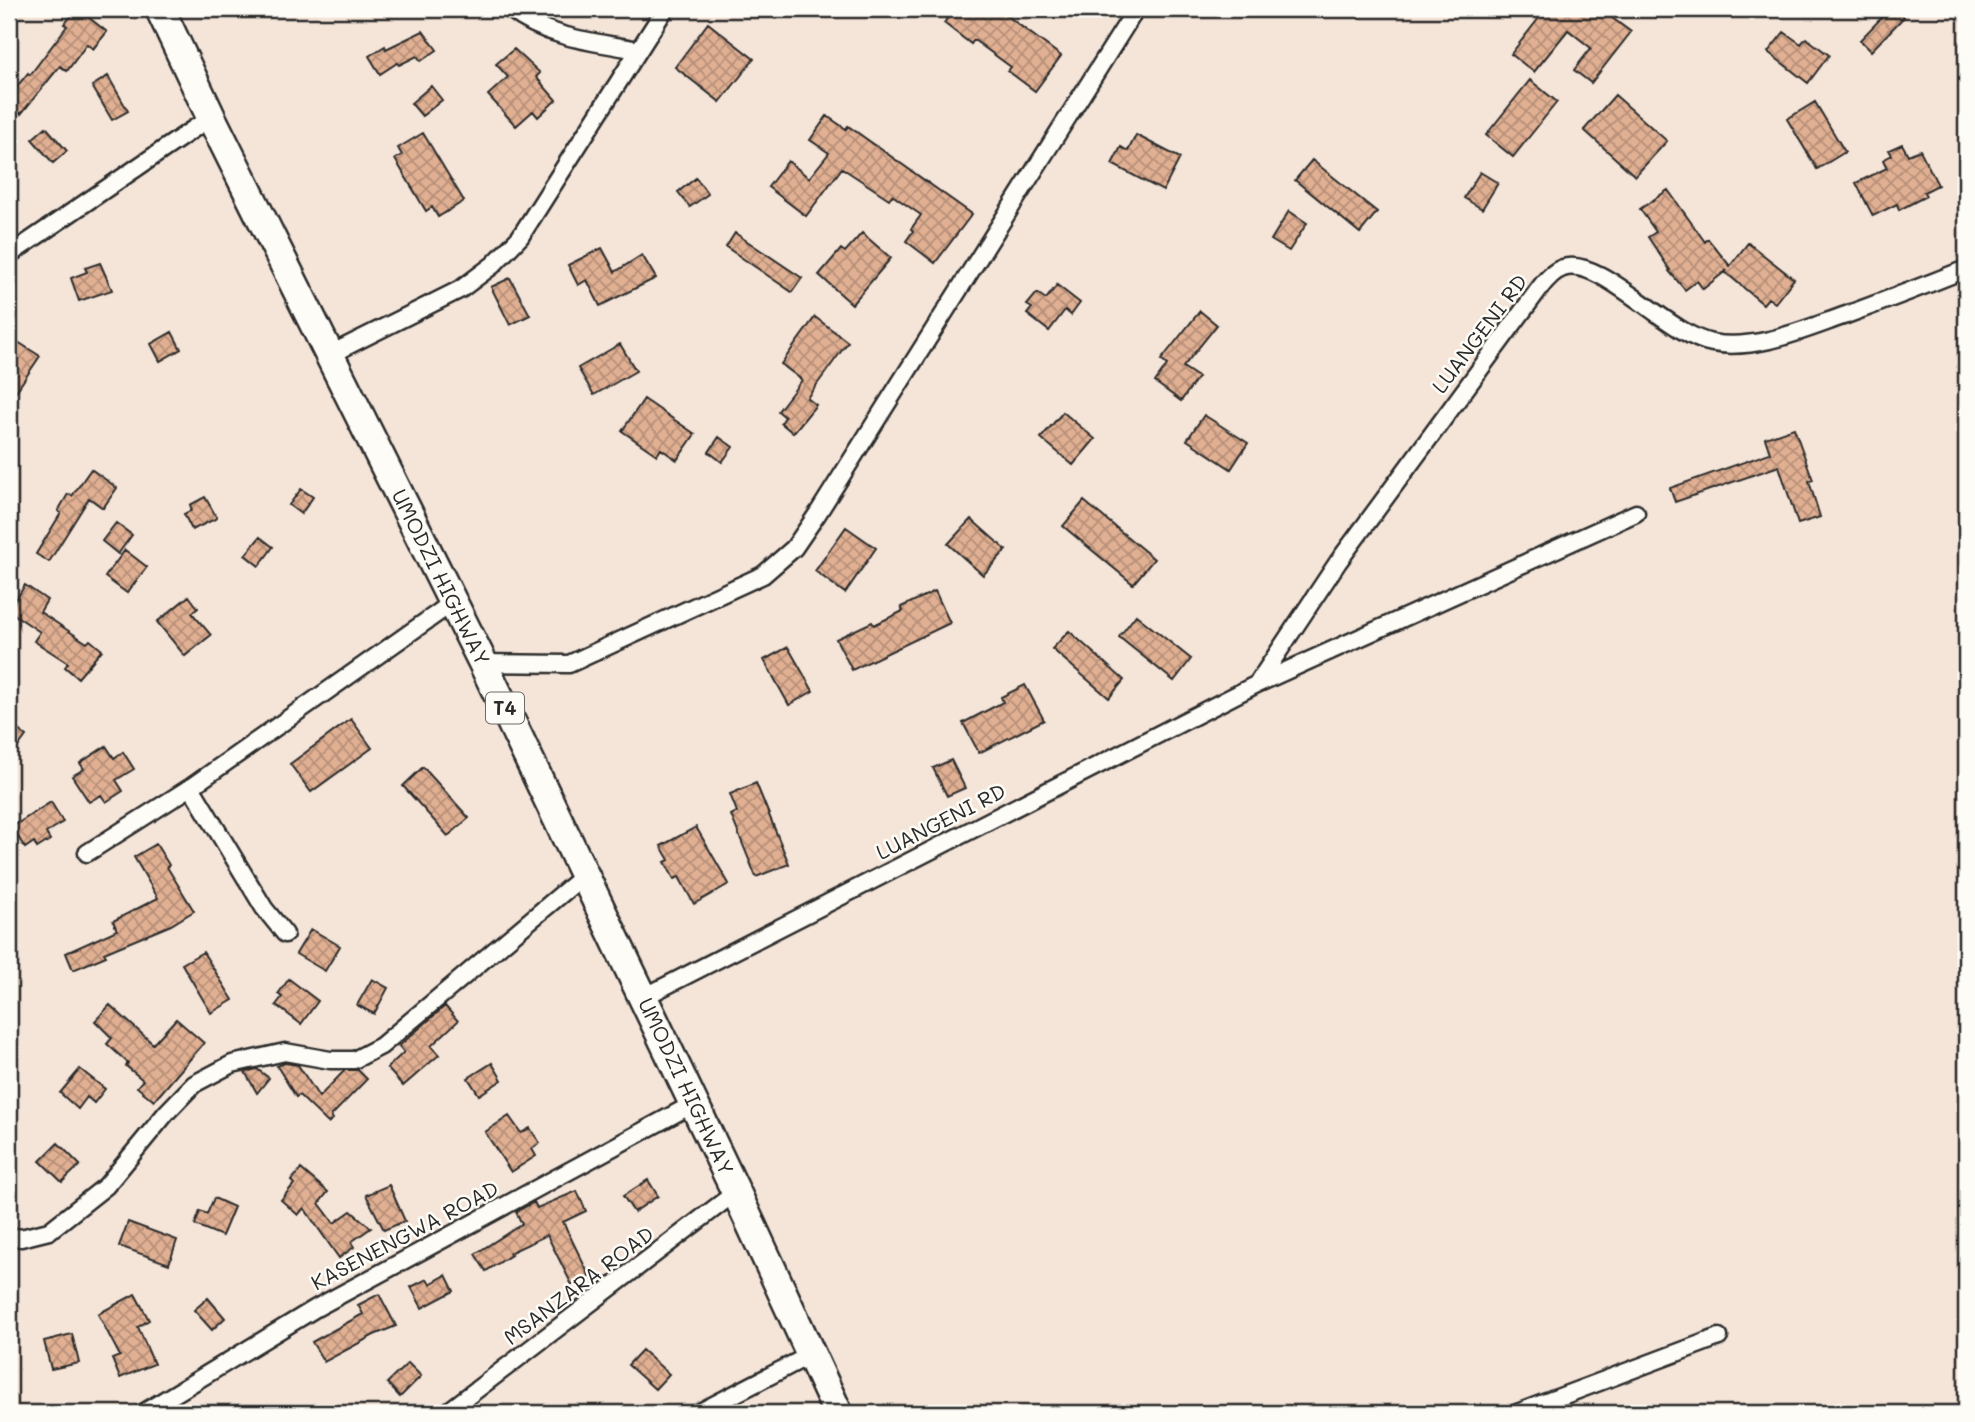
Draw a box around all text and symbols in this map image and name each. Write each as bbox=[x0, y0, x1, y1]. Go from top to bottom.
street label: LUANGENI RD bbox=[1425, 268, 1532, 398]
street label: UMODZI HIGHWAY bbox=[387, 484, 497, 669]
road number: T4 bbox=[486, 692, 524, 723]
street label: LUANGENI RD bbox=[871, 776, 1010, 865]
street label: UMODZI HIGHWAY bbox=[633, 993, 741, 1179]
street label: KASENENGWA ROAD bbox=[306, 1174, 503, 1296]
street label: MSANZARA ROAD bbox=[498, 1220, 659, 1350]

